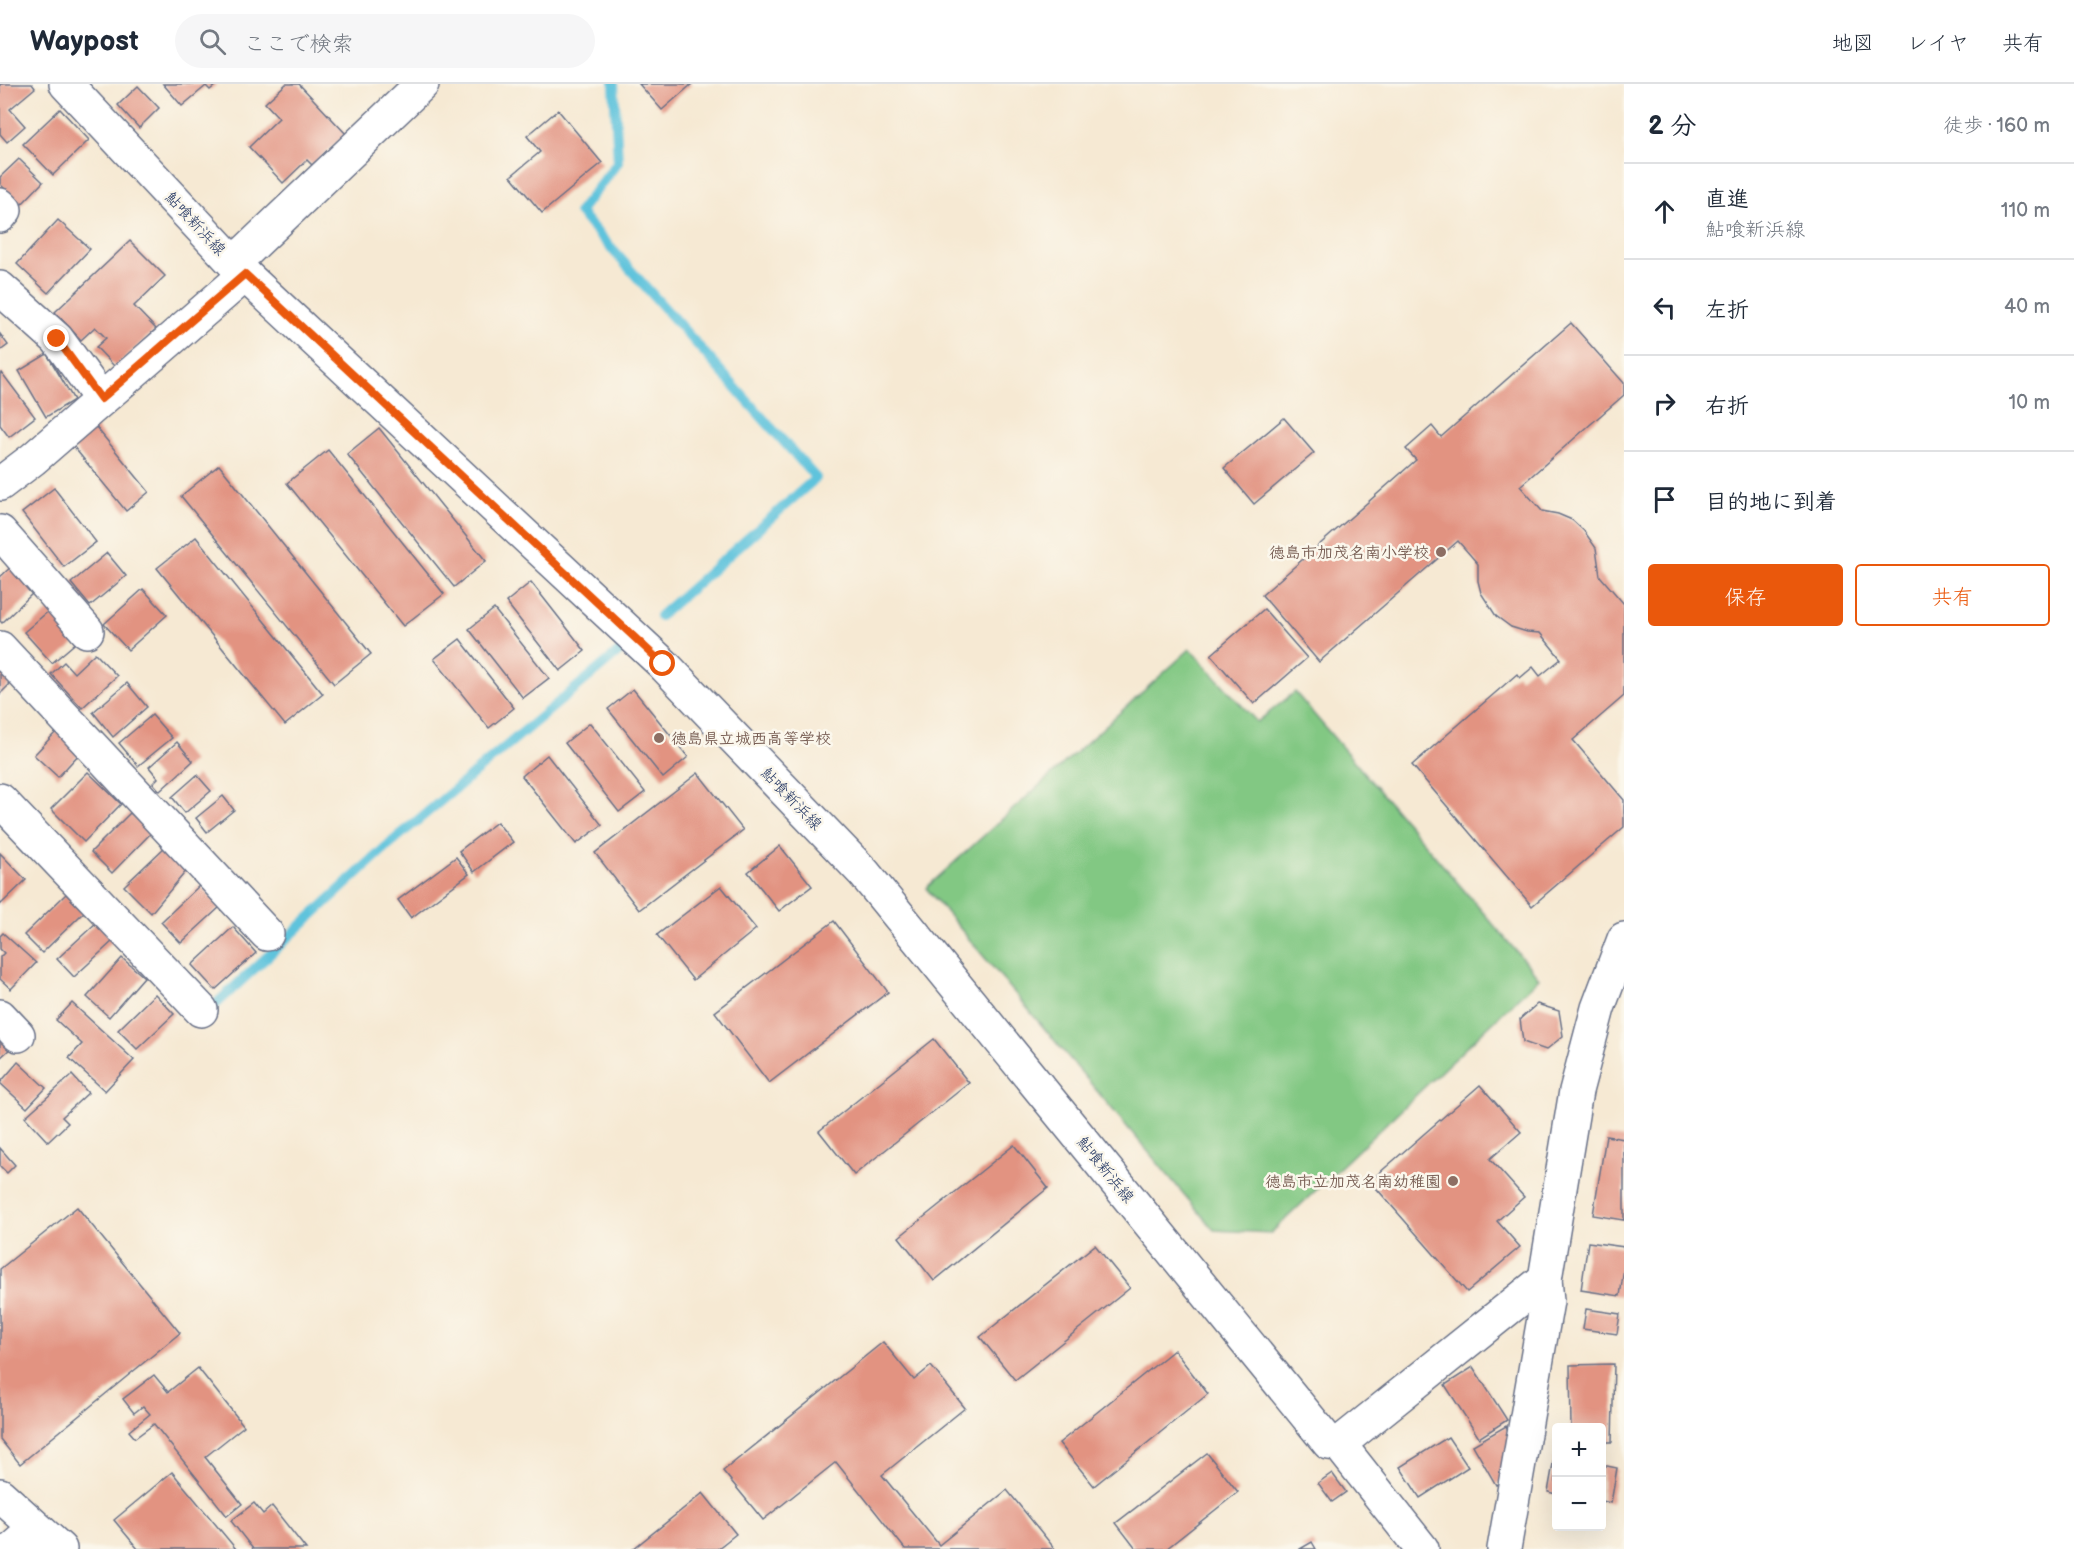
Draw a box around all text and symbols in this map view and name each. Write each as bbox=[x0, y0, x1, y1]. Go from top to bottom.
search box bbox=[175, 14, 595, 68]
text: Waypost bbox=[30, 25, 139, 58]
icon: search bbox=[196, 25, 229, 58]
text: ここで検索 bbox=[244, 31, 354, 58]
text: 地図 bbox=[1832, 31, 1874, 56]
text: レイヤ bbox=[1907, 31, 1969, 56]
text: 共有 bbox=[2002, 31, 2044, 56]
text: 2 分 bbox=[1648, 111, 1697, 142]
text: 徒歩 · 160 m bbox=[1943, 114, 2050, 138]
text: 直進 bbox=[1705, 186, 1749, 213]
street label: 鮎喰新浜線 bbox=[161, 188, 229, 260]
icon: ahead bbox=[1648, 195, 1681, 228]
text: 110 m bbox=[2001, 199, 2050, 223]
text: 鮎喰新浜線 bbox=[1705, 218, 1805, 242]
icon: left bbox=[1648, 291, 1681, 324]
text: 40 m bbox=[2004, 295, 2050, 319]
text: 左折 bbox=[1705, 297, 1749, 324]
route end bbox=[43, 325, 69, 351]
icon: right bbox=[1648, 387, 1681, 420]
text: 10 m bbox=[2009, 391, 2050, 415]
text: 右折 bbox=[1705, 393, 1749, 420]
icon: arrive bbox=[1648, 483, 1681, 516]
text: 目的地に到着 bbox=[1705, 489, 1837, 516]
place label: 徳島市加茂名南小学校 bbox=[1269, 544, 1429, 563]
marker: 徳島市加茂名南小学校 bbox=[1434, 545, 1448, 559]
button: 保存 bbox=[1648, 564, 1843, 626]
button: 共有 bbox=[1855, 564, 2050, 626]
route start bbox=[649, 650, 675, 676]
place label: 徳島県立城西高等学校 bbox=[671, 730, 831, 749]
marker: 徳島県立城西高等学校 bbox=[652, 731, 666, 745]
street label: 鮎喰新浜線 bbox=[756, 764, 826, 834]
street label: 鮎喰新浜線 bbox=[1072, 1133, 1137, 1207]
place label: 徳島市立加茂名南幼稚園 bbox=[1265, 1173, 1441, 1192]
marker: 徳島市立加茂名南幼稚園 bbox=[1446, 1174, 1460, 1188]
map controls bbox=[1552, 1423, 1606, 1531]
button: + bbox=[1552, 1423, 1606, 1477]
button: − bbox=[1552, 1477, 1606, 1531]

